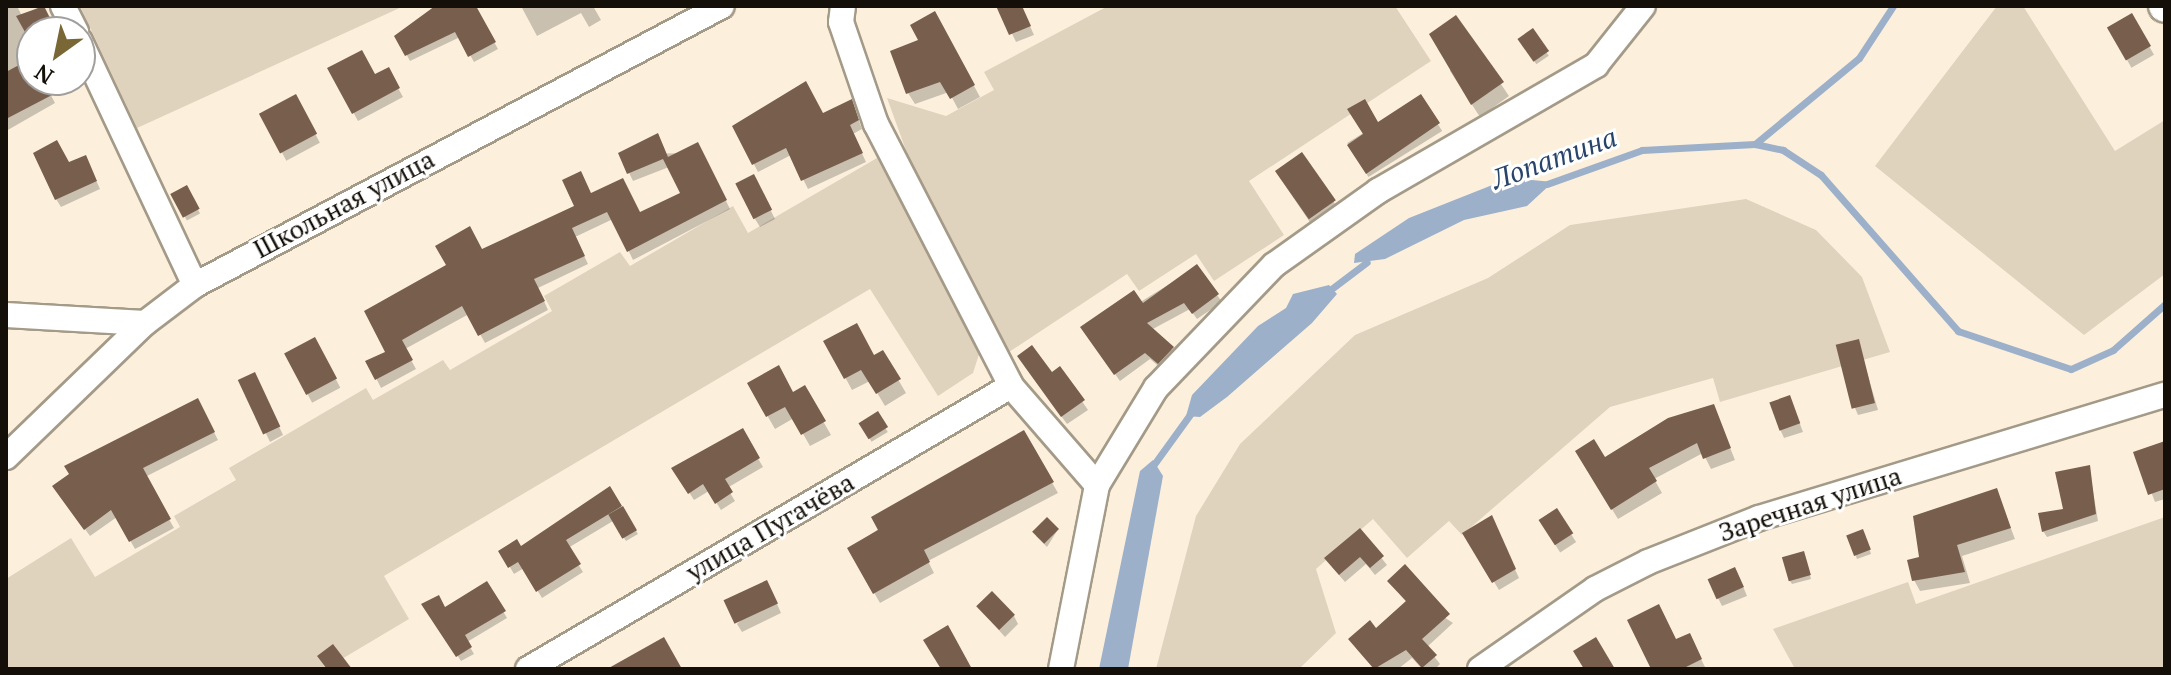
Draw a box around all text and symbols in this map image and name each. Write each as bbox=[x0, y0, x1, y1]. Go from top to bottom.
north arrow bbox=[16, 16, 96, 96]
text: N bbox=[29, 58, 59, 92]
water label: Лопатина bbox=[1487, 120, 1621, 196]
street label: Школьная улица bbox=[248, 143, 440, 265]
street label: Заречная улица bbox=[1715, 460, 1905, 548]
street label: улица Пугачёва bbox=[681, 466, 859, 588]

